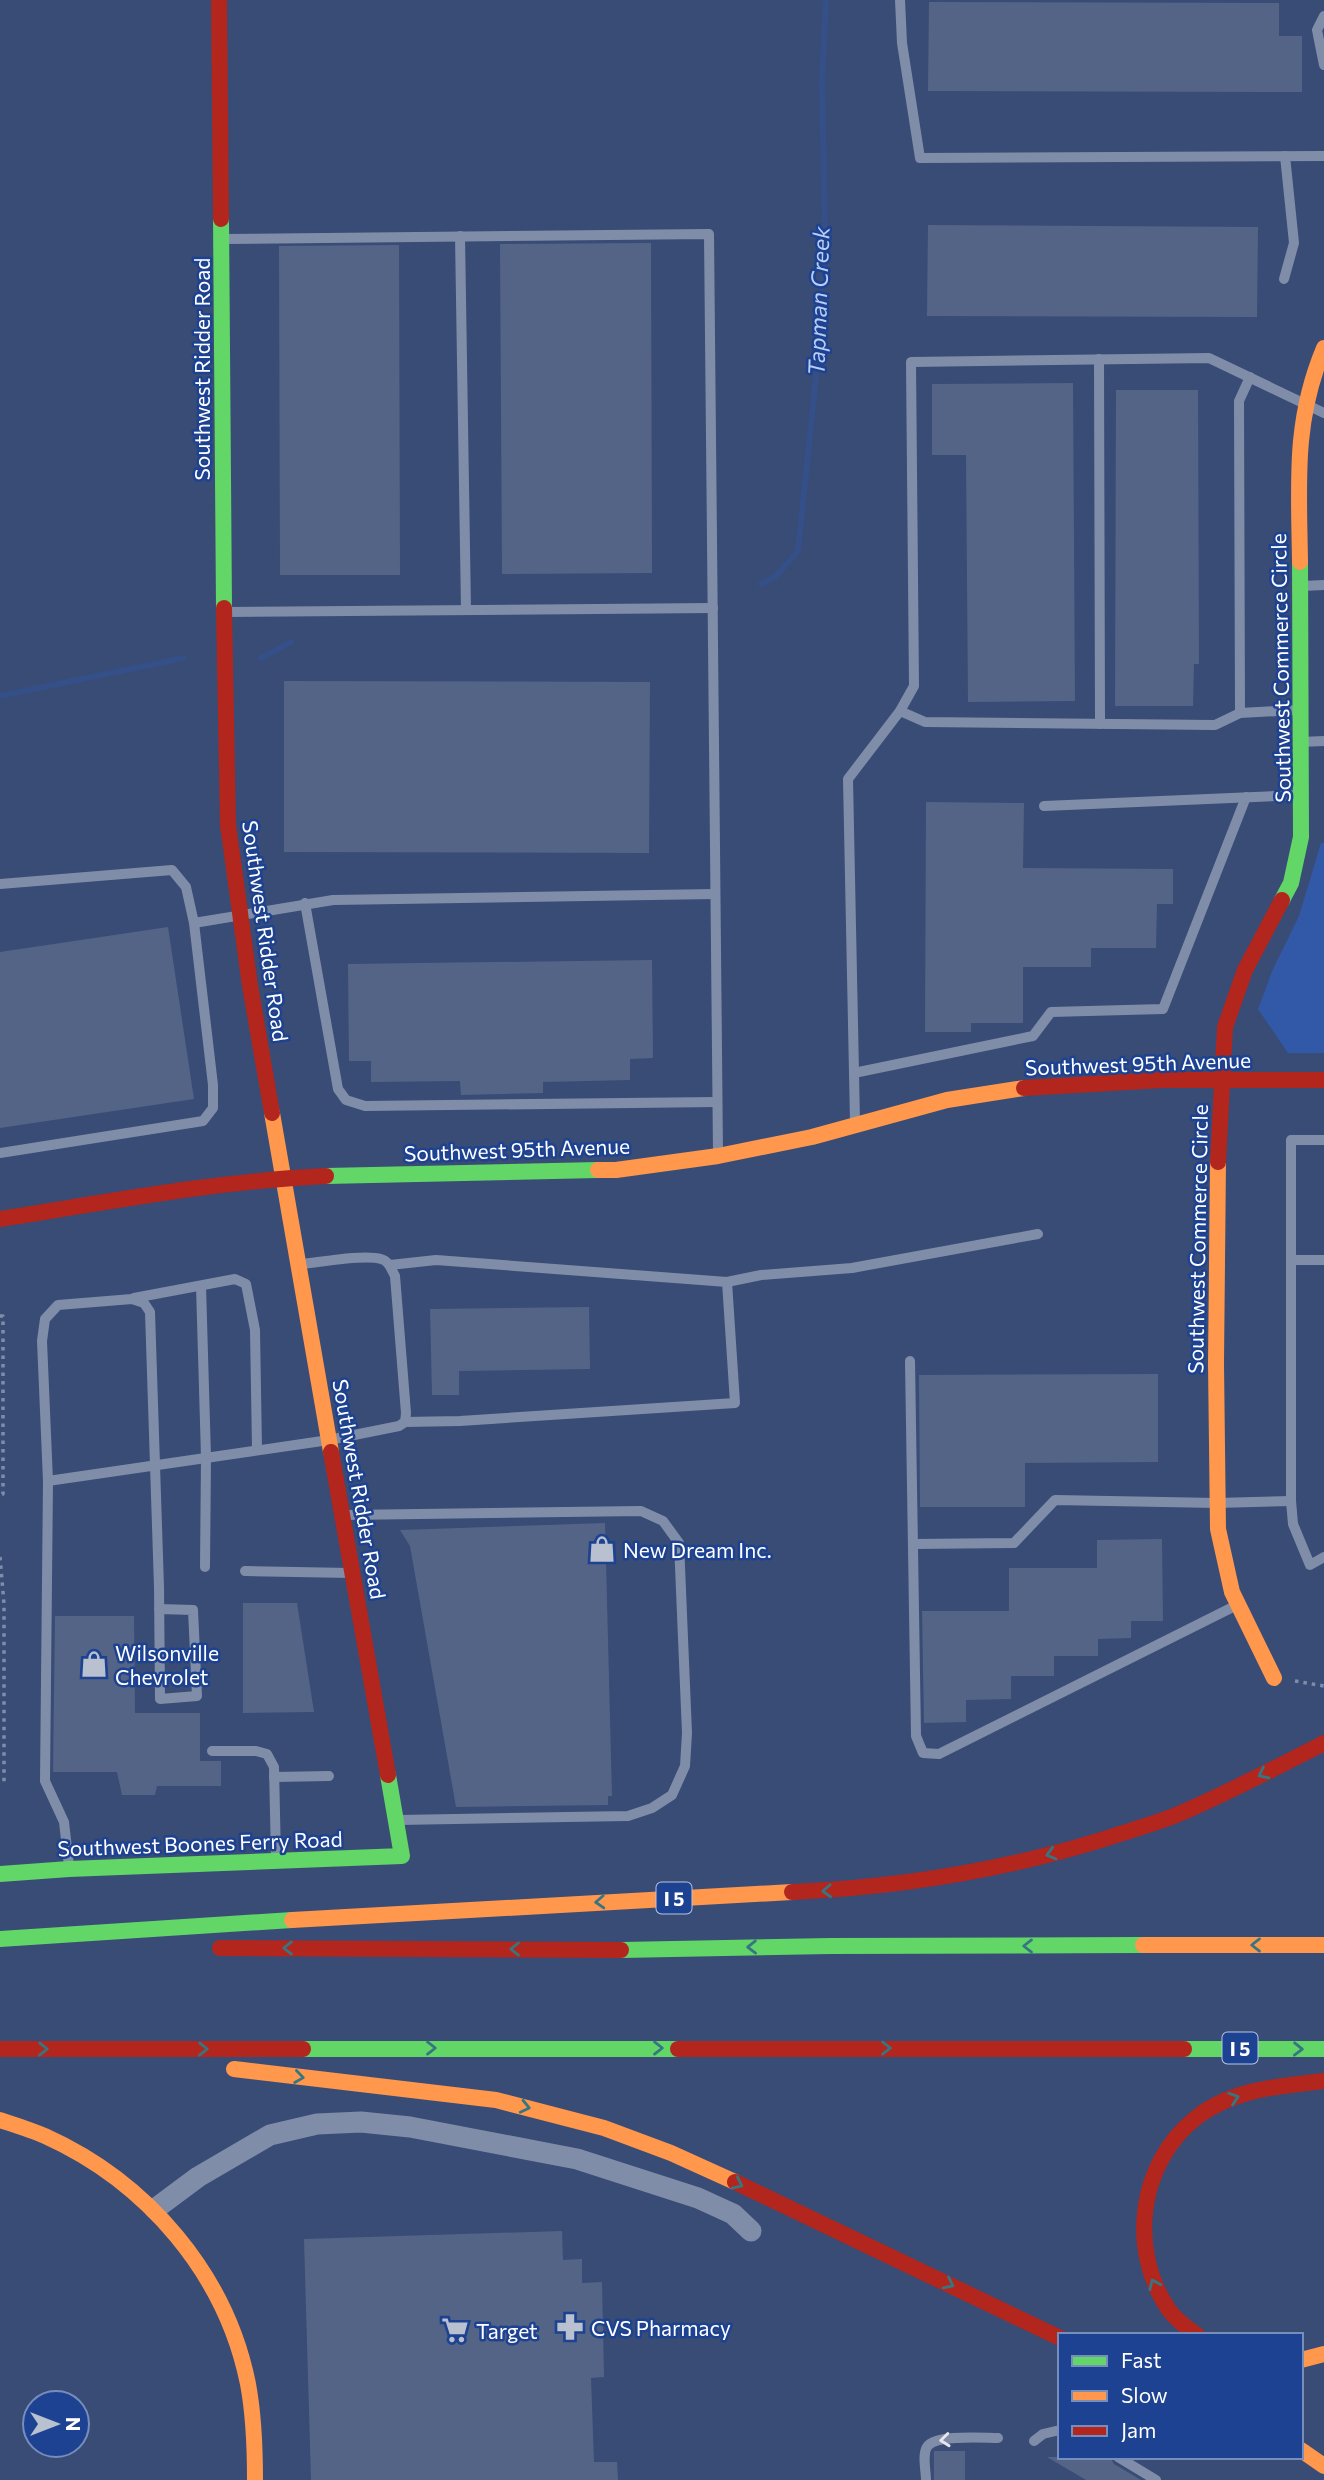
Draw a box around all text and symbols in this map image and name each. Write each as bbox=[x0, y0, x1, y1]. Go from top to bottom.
water label: Tapman Creek bbox=[801, 225, 835, 376]
street label: Southwest Ridder Road bbox=[189, 258, 214, 480]
street label: Southwest Commerce Circle bbox=[1265, 533, 1295, 803]
street label: Southwest Ridder Road bbox=[238, 819, 294, 1043]
street label: Southwest 95th Avenue bbox=[1025, 1047, 1251, 1079]
street label: Southwest Commerce Circle bbox=[1182, 1104, 1212, 1374]
street label: Southwest 95th Avenue bbox=[404, 1133, 630, 1165]
street label: Southwest Ridder Road bbox=[328, 1377, 392, 1601]
shop icon: New Dream Inc. bbox=[587, 1534, 617, 1564]
place label: New Dream Inc. bbox=[623, 1537, 772, 1562]
place label: Wilsonville Chevrolet bbox=[115, 1640, 219, 1689]
shop icon: Wilsonville Chevrolet bbox=[79, 1649, 109, 1679]
one-way arrow bbox=[1258, 1766, 1270, 1780]
street label: Southwest Boones Ferry Road bbox=[57, 1826, 343, 1860]
one-way arrow bbox=[1045, 1846, 1057, 1860]
road number: I 5 bbox=[656, 1882, 692, 1914]
one-way arrow bbox=[821, 1883, 832, 1898]
one-way arrow bbox=[594, 1894, 605, 1909]
one-way arrow bbox=[1250, 1937, 1261, 1953]
one-way arrow bbox=[1023, 1938, 1034, 1953]
one-way arrow bbox=[282, 1940, 292, 1956]
one-way arrow bbox=[746, 1940, 757, 1955]
one-way arrow bbox=[509, 1941, 520, 1957]
road number: I 5 bbox=[1222, 2032, 1258, 2064]
one-way arrow bbox=[426, 2040, 436, 2056]
one-way arrow bbox=[653, 2040, 664, 2056]
one-way arrow bbox=[881, 2040, 891, 2056]
one-way arrow bbox=[38, 2041, 49, 2057]
one-way arrow bbox=[198, 2041, 209, 2057]
one-way arrow bbox=[1293, 2041, 1304, 2057]
one-way arrow bbox=[293, 2070, 305, 2085]
one-way arrow bbox=[1227, 2092, 1240, 2106]
one-way arrow bbox=[519, 2098, 531, 2113]
one-way arrow bbox=[731, 2176, 743, 2190]
one-way arrow bbox=[942, 2275, 954, 2289]
one-way arrow bbox=[1148, 2278, 1162, 2291]
pharmacy icon: CVS Pharmacy bbox=[555, 2312, 585, 2342]
supermarket icon: Target bbox=[440, 2315, 470, 2345]
place label: CVS Pharmacy bbox=[591, 2315, 731, 2340]
place label: Target bbox=[476, 2318, 538, 2343]
legend bbox=[1058, 2333, 1303, 2459]
text: Fast bbox=[1121, 2347, 1162, 2372]
text: Slow bbox=[1121, 2382, 1168, 2407]
north arrow bbox=[21, 2389, 91, 2459]
text: N bbox=[62, 2417, 85, 2431]
text: Jam bbox=[1121, 2417, 1156, 2442]
one-way arrow bbox=[939, 2432, 950, 2447]

